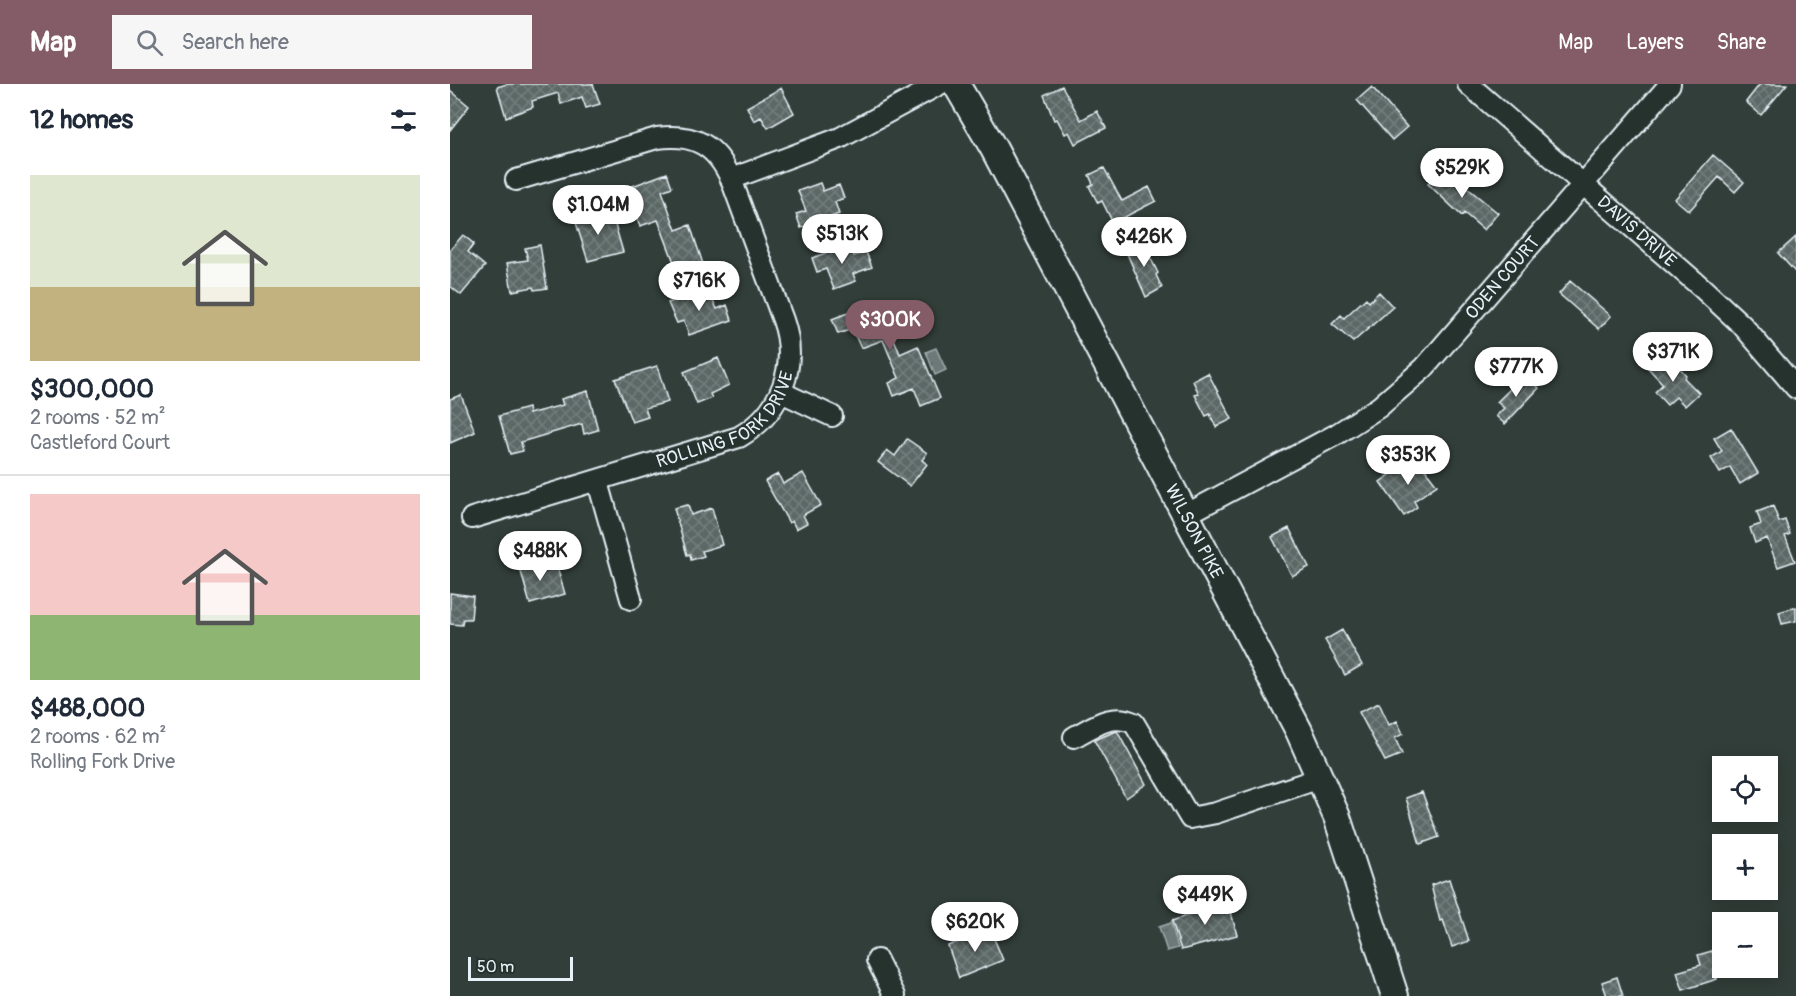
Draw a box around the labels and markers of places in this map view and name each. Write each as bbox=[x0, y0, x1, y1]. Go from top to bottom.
pin: $529K bbox=[1420, 148, 1504, 199]
pin: $1.04M bbox=[549, 185, 647, 236]
pin: $513K bbox=[800, 214, 884, 265]
pin: $426K bbox=[1102, 217, 1186, 268]
pin: $716K bbox=[657, 261, 741, 312]
pin: $300K bbox=[848, 300, 932, 351]
pin: $371K bbox=[1631, 332, 1715, 383]
pin: $777K bbox=[1474, 347, 1558, 398]
pin: $353K bbox=[1366, 435, 1450, 486]
pin: $488K bbox=[498, 531, 582, 582]
pin: $449K bbox=[1163, 875, 1247, 926]
pin: $620K bbox=[933, 902, 1017, 953]

